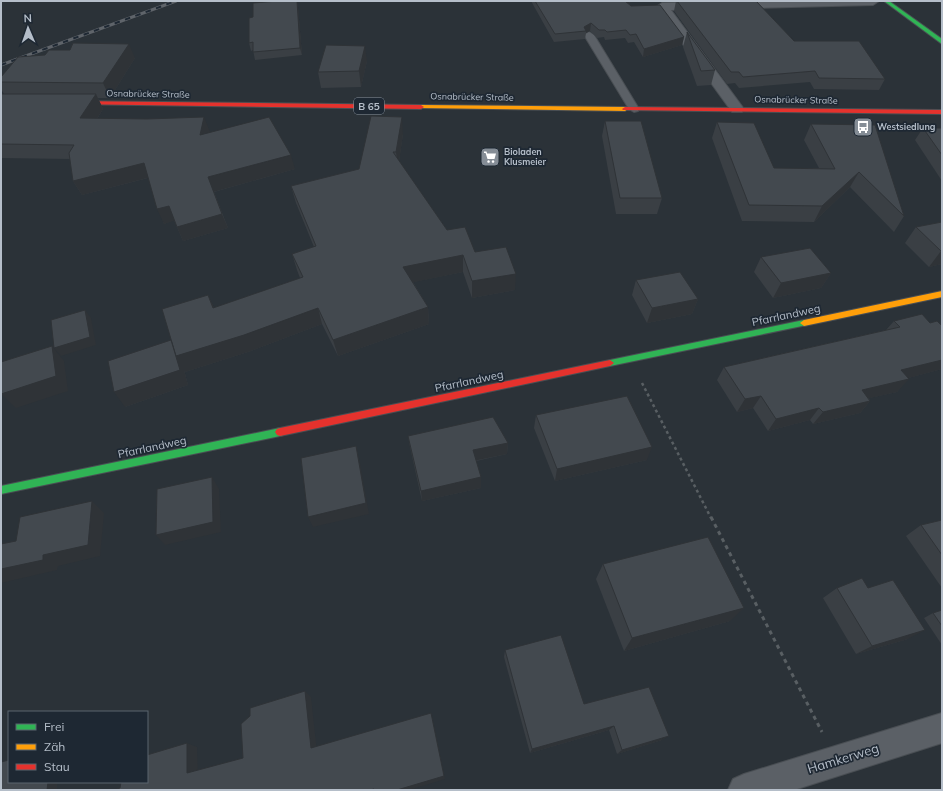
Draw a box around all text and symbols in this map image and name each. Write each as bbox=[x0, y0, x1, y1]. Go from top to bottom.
north arrow bbox=[8, 8, 48, 48]
text: N bbox=[23, 11, 32, 25]
street label: Osnabrücker Straße bbox=[106, 87, 190, 100]
street label: Osnabrücker Straße bbox=[430, 90, 514, 103]
street label: Osnabrücker Straße bbox=[754, 93, 838, 106]
road number: B 65 bbox=[354, 98, 384, 114]
bus stop icon: Westsiedlung bbox=[852, 116, 874, 138]
place label: Westsiedlung bbox=[877, 121, 936, 132]
supermarket icon: Bioladen Klusmeier bbox=[479, 146, 501, 168]
place label: Bioladen Klusmeier bbox=[504, 146, 547, 167]
street label: Pfarrlandweg bbox=[750, 301, 822, 329]
street label: Pfarrlandweg bbox=[433, 367, 505, 395]
street label: Pfarrlandweg bbox=[116, 433, 188, 461]
legend bbox=[8, 711, 148, 783]
text: Frei bbox=[44, 719, 64, 734]
text: Zäh bbox=[44, 739, 65, 754]
street label: Hamkerweg bbox=[805, 740, 881, 776]
text: Stau bbox=[44, 759, 70, 774]

